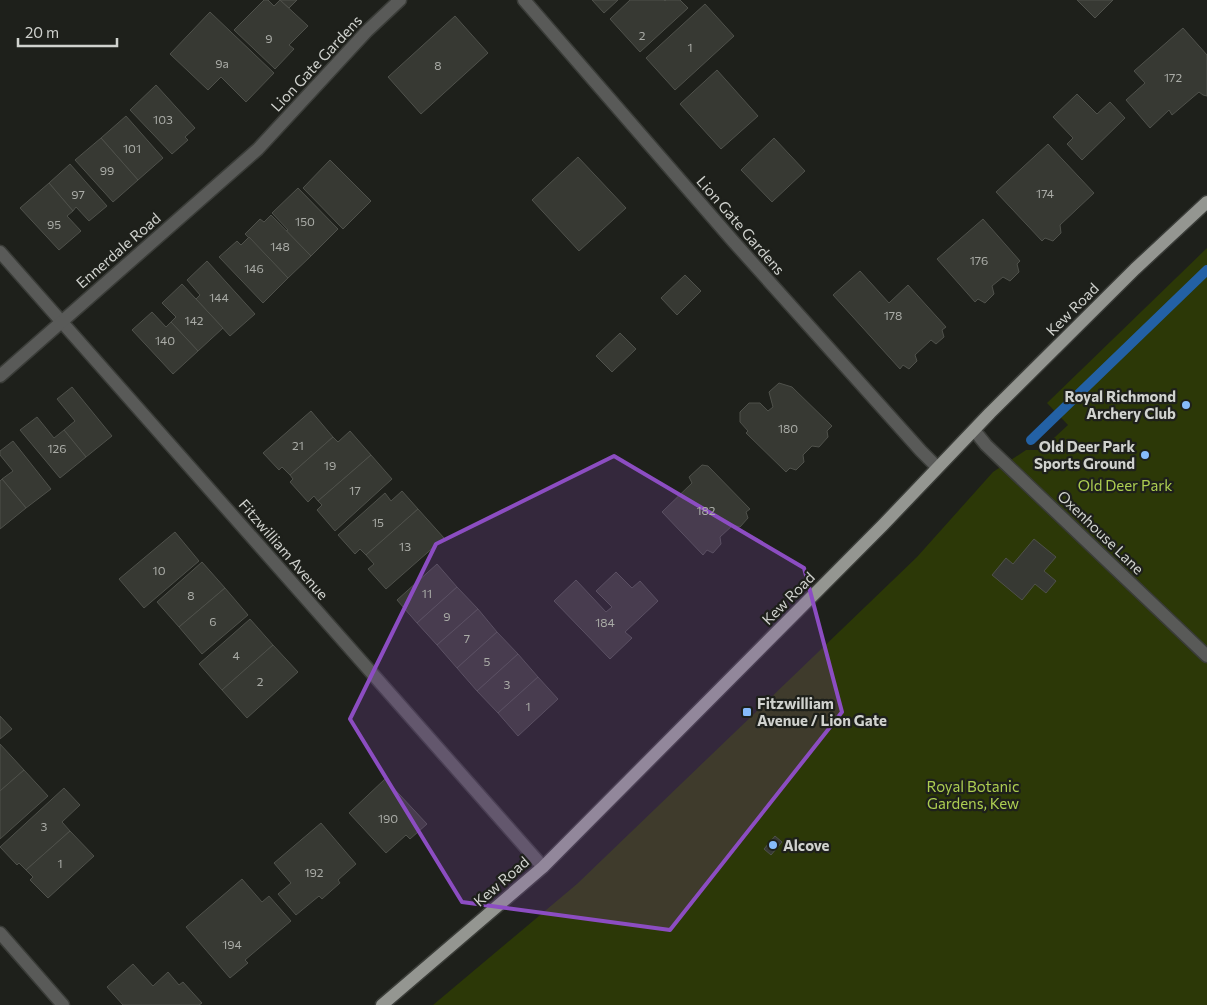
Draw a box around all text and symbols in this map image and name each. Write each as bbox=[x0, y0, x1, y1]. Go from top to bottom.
street label: Lion Gate Gardens bbox=[267, 11, 365, 115]
scale bar bbox=[18, 15, 116, 47]
text: 20 m bbox=[25, 23, 59, 41]
house number: 2 bbox=[639, 28, 646, 42]
house number: 9 bbox=[265, 31, 273, 45]
house number: 1 bbox=[687, 40, 693, 54]
house number: 9a bbox=[215, 56, 229, 70]
house number: 8 bbox=[434, 58, 442, 72]
house number: 172 bbox=[1164, 70, 1182, 84]
house number: 103 bbox=[153, 112, 173, 126]
house number: 101 bbox=[123, 141, 141, 155]
house number: 99 bbox=[100, 163, 114, 177]
street label: Lion Gate Gardens bbox=[693, 172, 789, 278]
house number: 174 bbox=[1036, 186, 1054, 200]
house number: 97 bbox=[71, 187, 85, 201]
street label: Ennerdale Road bbox=[72, 208, 164, 292]
house number: 150 bbox=[295, 214, 315, 228]
house number: 95 bbox=[47, 217, 61, 231]
house number: 148 bbox=[270, 239, 290, 253]
house number: 176 bbox=[970, 253, 988, 267]
house number: 146 bbox=[244, 261, 264, 275]
street label: Kew Road bbox=[1042, 279, 1102, 339]
house number: 144 bbox=[209, 290, 229, 304]
house number: 178 bbox=[884, 308, 902, 322]
house number: 142 bbox=[185, 313, 204, 327]
house number: 140 bbox=[155, 333, 175, 347]
place label: Royal Richmond Archery Club bbox=[1065, 387, 1176, 422]
marker: Royal Richmond Archery Club bbox=[1180, 399, 1192, 411]
house number: 180 bbox=[778, 421, 798, 435]
place label: Old Deer Park Sports Ground bbox=[1034, 437, 1135, 472]
house number: 21 bbox=[292, 438, 304, 452]
house number: 126 bbox=[47, 441, 67, 455]
marker: Old Deer Park Sports Ground bbox=[1139, 449, 1151, 461]
house number: 19 bbox=[324, 458, 336, 472]
park label: Old Deer Park bbox=[1078, 476, 1172, 494]
house number: 17 bbox=[349, 483, 361, 497]
street label: Oxenhouse Lane bbox=[1054, 486, 1148, 578]
street label: Fitzwilliam Avenue bbox=[235, 495, 333, 603]
house number: 182 bbox=[696, 503, 716, 517]
house number: 15 bbox=[372, 515, 384, 529]
house number: 13 bbox=[399, 539, 411, 553]
house number: 10 bbox=[153, 563, 166, 577]
street label: Kew Road bbox=[758, 568, 818, 628]
house number: 11 bbox=[422, 586, 432, 600]
house number: 8 bbox=[187, 588, 195, 602]
house number: 9 bbox=[443, 609, 451, 623]
house number: 6 bbox=[209, 614, 217, 628]
house number: 184 bbox=[595, 615, 615, 629]
house number: 7 bbox=[464, 631, 470, 645]
house number: 4 bbox=[232, 648, 240, 662]
house number: 5 bbox=[484, 654, 491, 668]
house number: 2 bbox=[257, 674, 264, 688]
house number: 3 bbox=[504, 677, 511, 691]
place label: Fitzwilliam Avenue / Lion Gate bbox=[757, 694, 887, 729]
house number: 1 bbox=[525, 699, 531, 713]
marker: Fitzwilliam Avenue / Lion Gate bbox=[741, 706, 753, 718]
park label: Royal Botanic Gardens, Kew bbox=[927, 777, 1019, 812]
house number: 190 bbox=[378, 811, 398, 825]
house number: 3 bbox=[41, 819, 48, 833]
place label: Alcove bbox=[783, 836, 830, 854]
marker: Alcove bbox=[767, 839, 779, 851]
street label: Kew Road bbox=[470, 852, 532, 910]
house number: 1 bbox=[57, 856, 63, 870]
house number: 192 bbox=[304, 865, 324, 879]
house number: 194 bbox=[222, 937, 242, 951]

